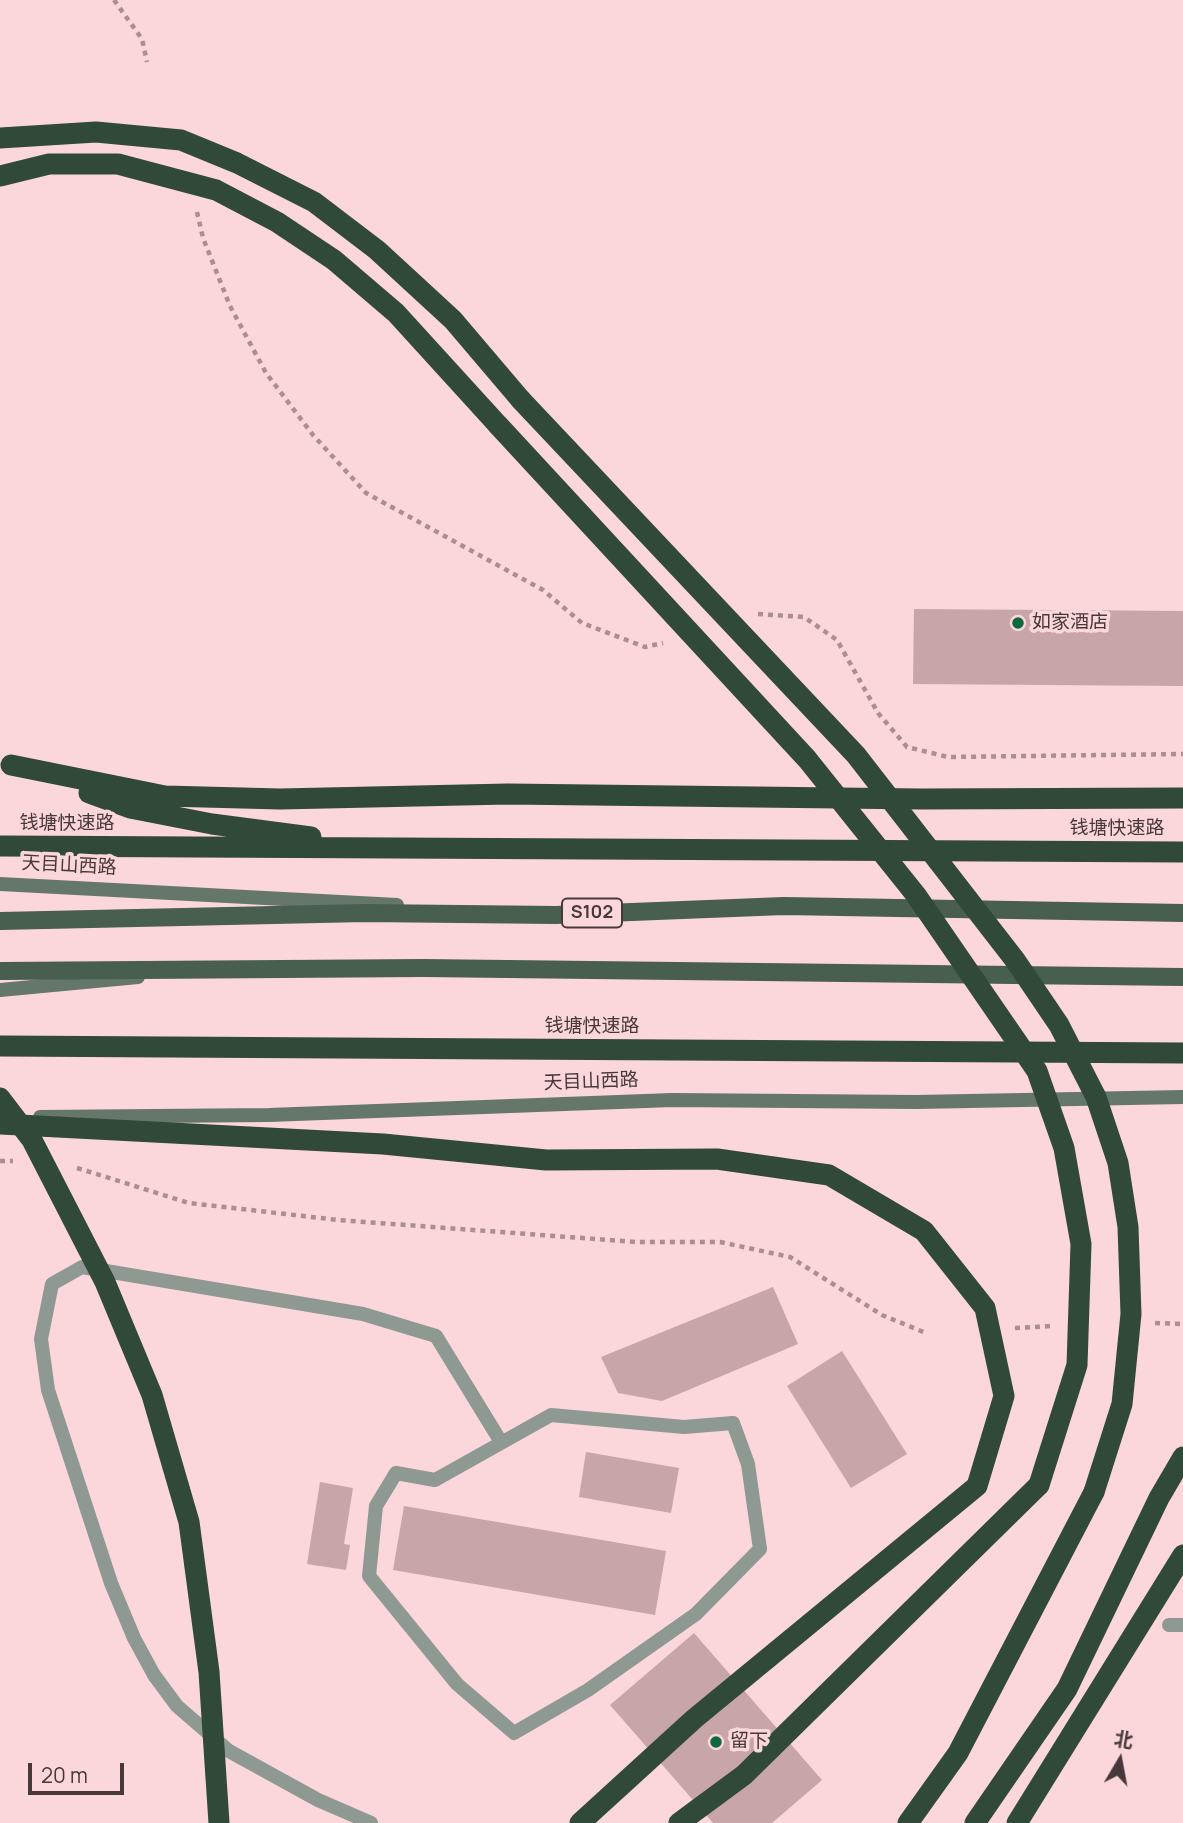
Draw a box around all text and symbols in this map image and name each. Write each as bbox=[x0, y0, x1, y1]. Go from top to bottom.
place label: 如家酒店 bbox=[1032, 612, 1108, 634]
marker: 如家酒店 bbox=[1010, 615, 1026, 631]
street label: 钱塘快速路 bbox=[20, 813, 114, 835]
street label: 钱塘快速路 bbox=[1070, 818, 1164, 840]
street label: 天目山西路 bbox=[21, 852, 117, 880]
road number: S102 bbox=[562, 898, 622, 928]
street label: 钱塘快速路 bbox=[545, 1016, 639, 1038]
street label: 天目山西路 bbox=[543, 1069, 639, 1095]
north arrow bbox=[1085, 1725, 1155, 1795]
text: 北 bbox=[1112, 1725, 1135, 1754]
place label: 留下 bbox=[730, 1731, 768, 1753]
marker: 留下 bbox=[708, 1734, 724, 1750]
scale bar bbox=[32, 1750, 128, 1794]
text: 20 m bbox=[41, 1761, 88, 1789]

